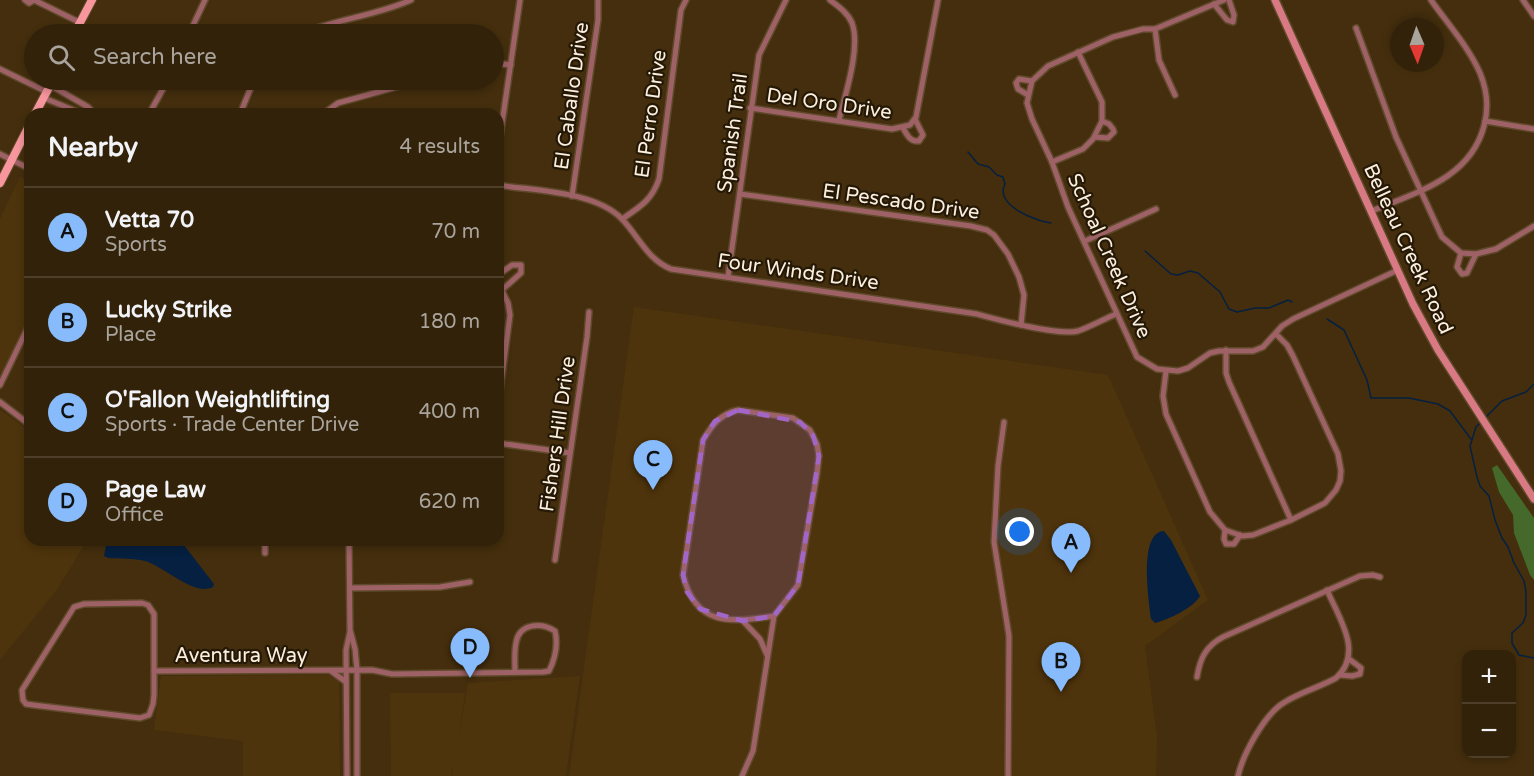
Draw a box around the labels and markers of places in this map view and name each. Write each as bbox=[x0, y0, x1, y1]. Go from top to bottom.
pin: C bbox=[634, 440, 672, 490]
pin: A bbox=[1052, 524, 1090, 573]
pin: D bbox=[450, 628, 490, 678]
pin: B bbox=[1042, 642, 1080, 692]

